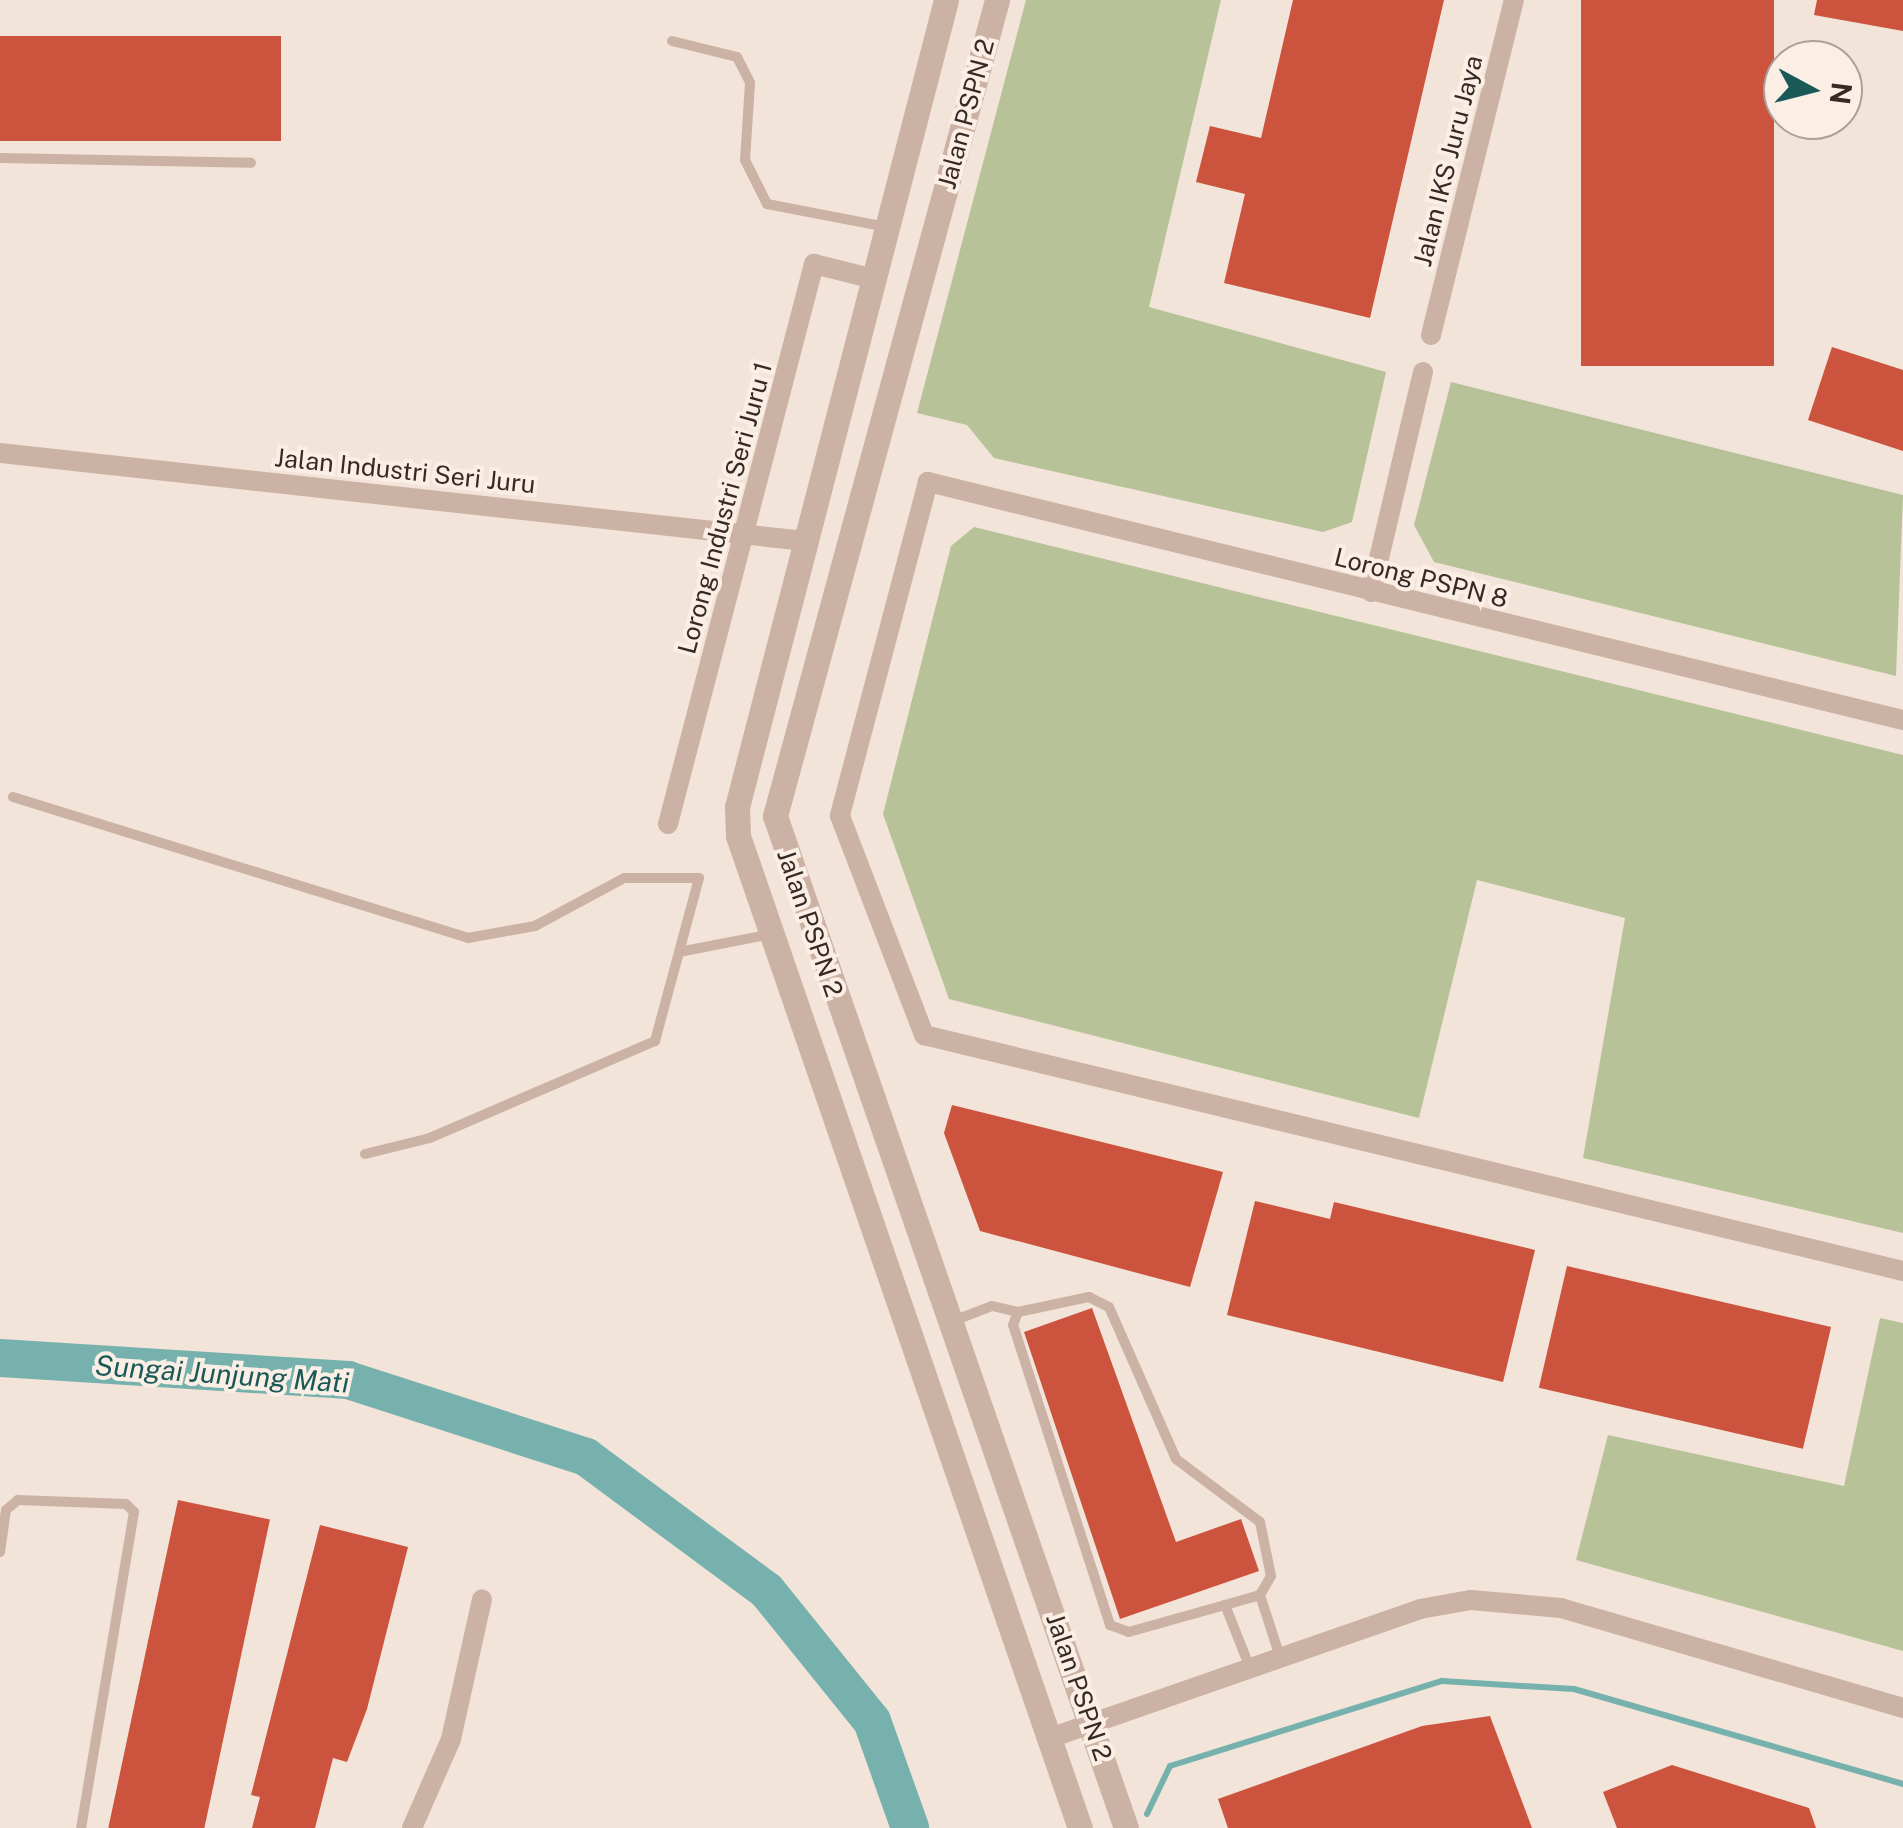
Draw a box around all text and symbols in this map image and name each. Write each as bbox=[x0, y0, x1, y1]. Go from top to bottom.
street label: Jalan PSPN 2 bbox=[932, 36, 1000, 192]
north arrow bbox=[1763, 40, 1863, 140]
street label: Jalan IKS Juru Jaya bbox=[1407, 52, 1489, 270]
text: N bbox=[1824, 81, 1859, 106]
street label: Lorong Industri Seri Juru 1 bbox=[672, 359, 778, 657]
street label: Jalan Industri Seri Juru bbox=[273, 442, 537, 500]
street label: Lorong PSPN 8 bbox=[1331, 542, 1511, 614]
street label: Jalan PSPN 2 bbox=[771, 845, 849, 1001]
water label: Sungai Junjung Mati bbox=[94, 1348, 350, 1400]
street label: Jalan PSPN 2 bbox=[1040, 1609, 1118, 1765]

